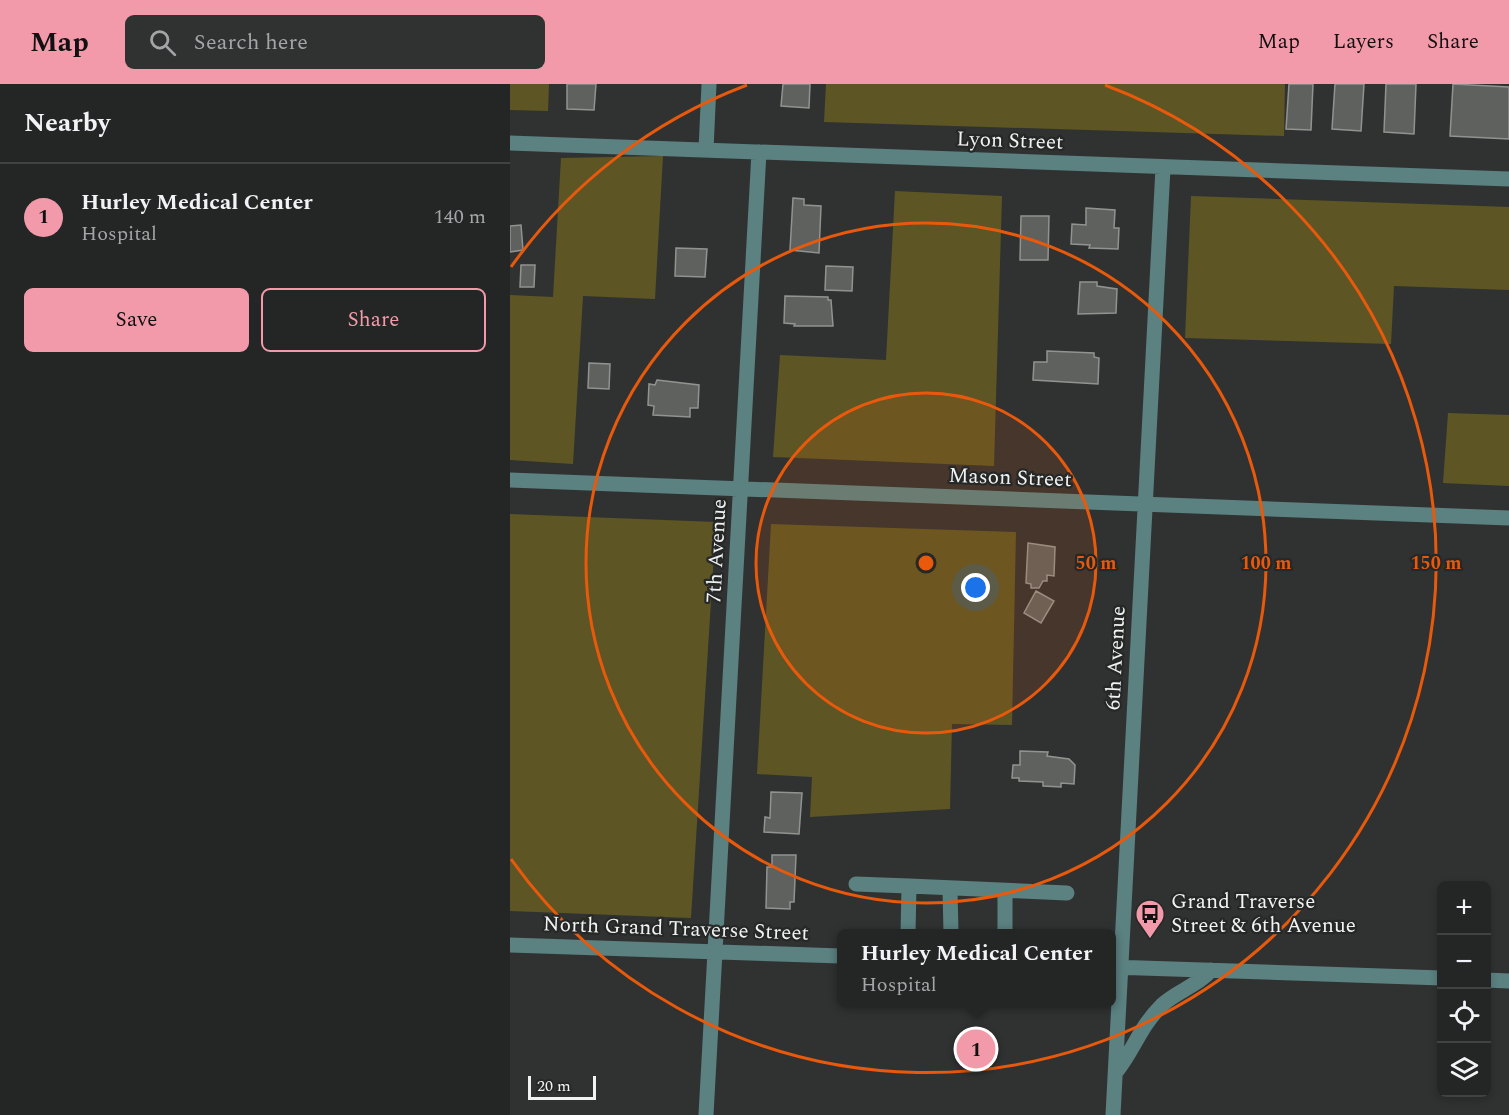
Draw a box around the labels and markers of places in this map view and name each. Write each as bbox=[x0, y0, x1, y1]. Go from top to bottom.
centre of rings bbox=[916, 553, 936, 573]
place label: Grand Traverse Street & 6th Avenue bbox=[1171, 886, 1356, 942]
bus stop icon: Grand Traverse Street & 6th Avenue bbox=[1134, 898, 1166, 940]
pin: 1 bbox=[956, 1026, 996, 1072]

